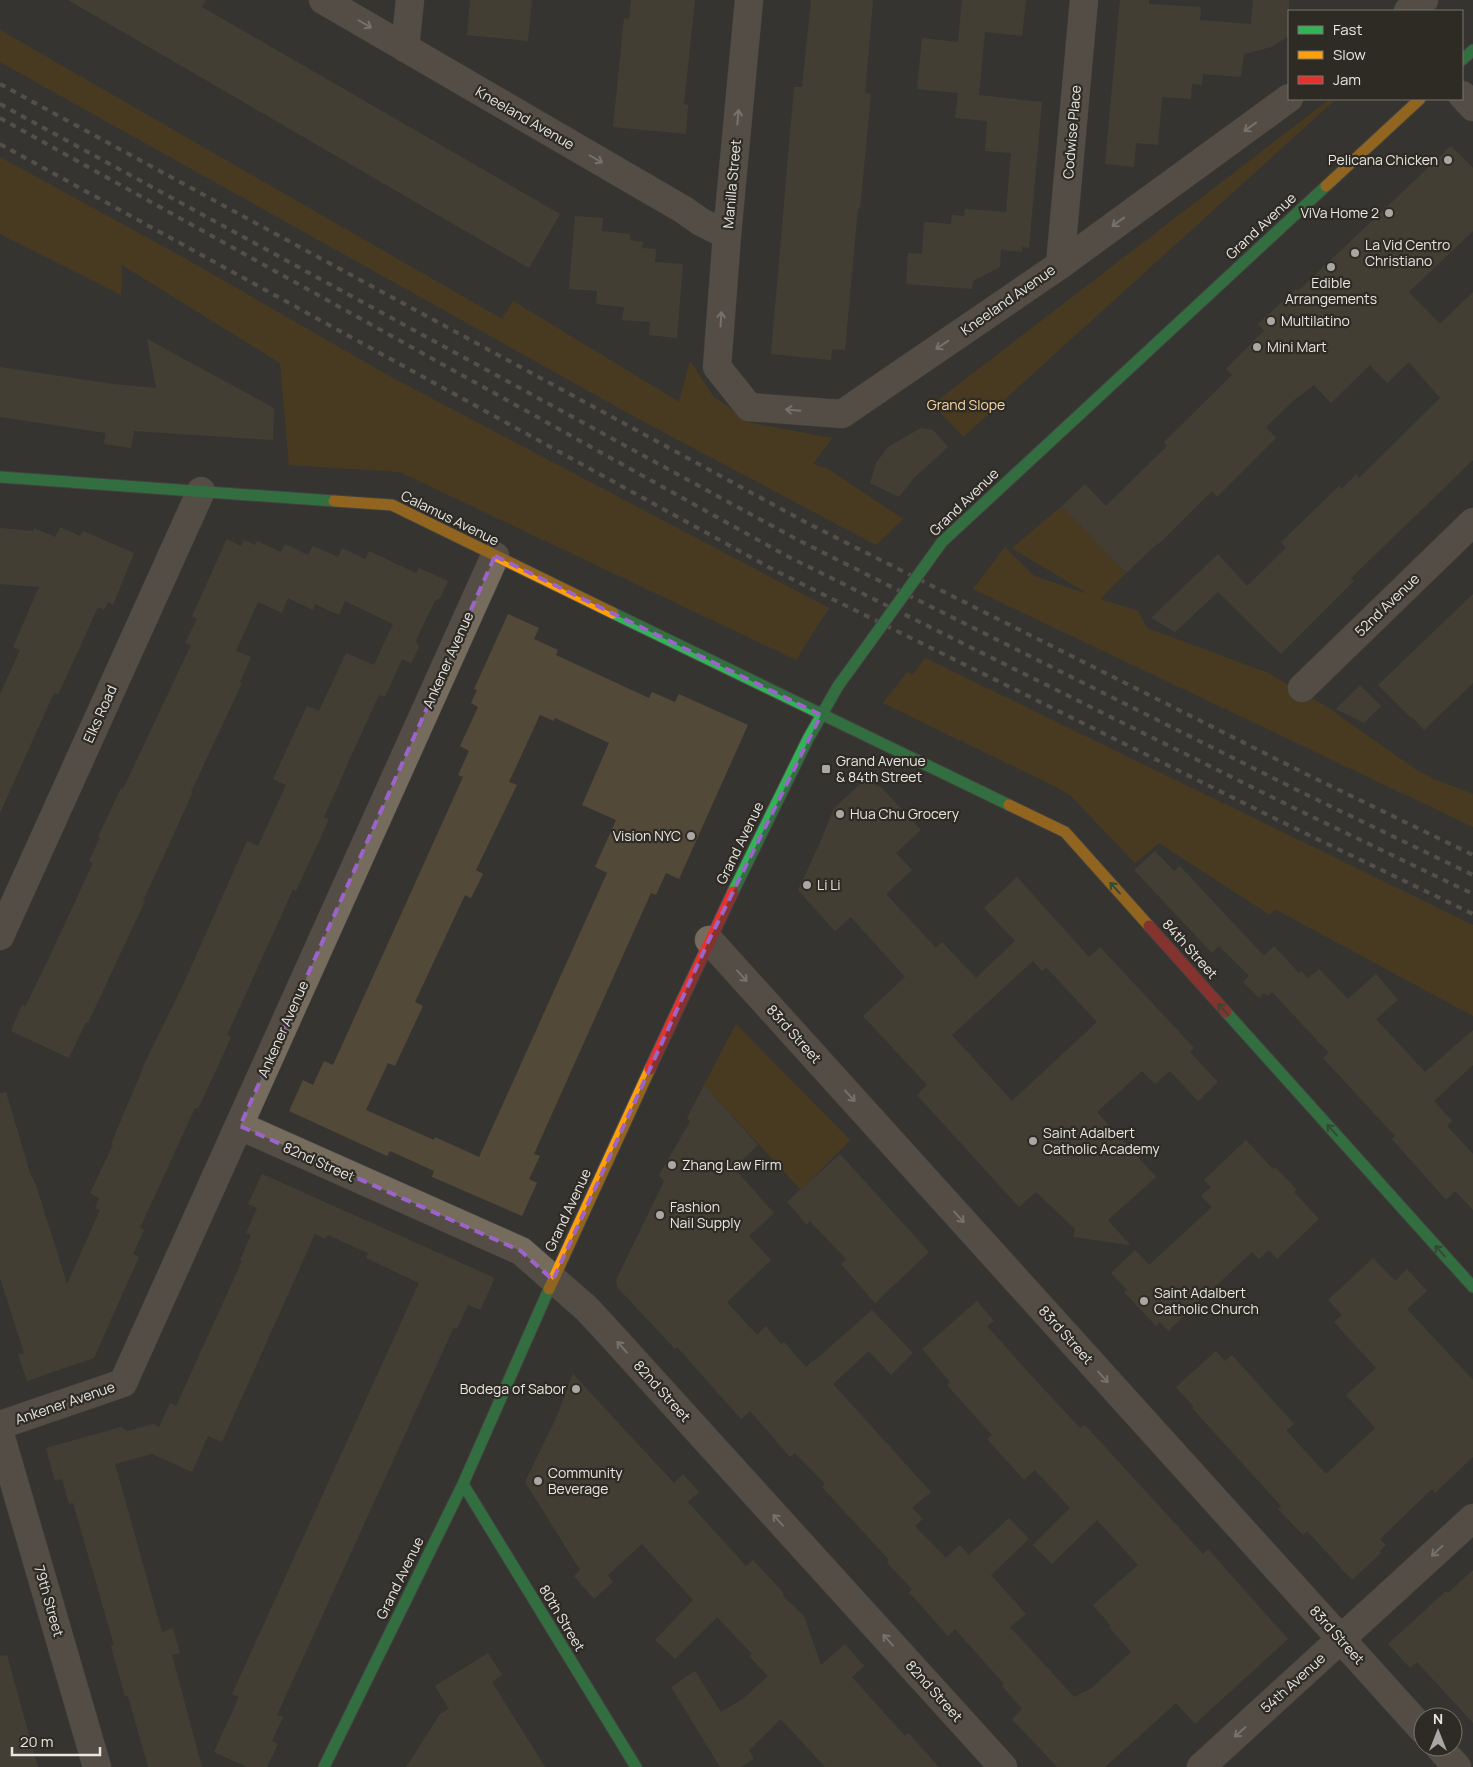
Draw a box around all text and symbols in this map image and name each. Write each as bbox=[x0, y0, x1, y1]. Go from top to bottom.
legend bbox=[1288, 10, 1463, 100]
text: Fast bbox=[1333, 19, 1362, 40]
one-way arrow bbox=[357, 20, 371, 30]
text: Slow bbox=[1333, 44, 1366, 65]
text: Jam bbox=[1333, 69, 1361, 90]
street label: Kneeland Avenue bbox=[472, 82, 578, 154]
street label: Codwise Place bbox=[1058, 84, 1085, 180]
one-way arrow bbox=[733, 109, 743, 125]
one-way arrow bbox=[1244, 121, 1257, 132]
street label: Manilla Street bbox=[718, 138, 745, 229]
place label: Pelicana Chicken bbox=[1328, 150, 1438, 169]
marker: Pelicana Chicken bbox=[1442, 154, 1454, 166]
one-way arrow bbox=[588, 155, 603, 164]
street label: Grand Avenue bbox=[1221, 188, 1300, 263]
place label: ViVa Home 2 bbox=[1301, 203, 1379, 222]
marker: ViVa Home 2 bbox=[1383, 207, 1395, 219]
one-way arrow bbox=[1111, 217, 1125, 227]
place label: La Vid Centro Christiano bbox=[1365, 235, 1450, 270]
marker: La Vid Centro Christiano bbox=[1349, 247, 1361, 259]
street label: Kneeland Avenue bbox=[957, 260, 1059, 339]
marker: Edible Arrangements bbox=[1325, 261, 1337, 273]
place label: Edible Arrangements bbox=[1285, 273, 1377, 308]
one-way arrow bbox=[716, 311, 725, 327]
place label: Multilatino bbox=[1281, 311, 1350, 330]
marker: Multilatino bbox=[1265, 315, 1277, 327]
place label: Mini Mart bbox=[1267, 337, 1327, 356]
one-way arrow bbox=[936, 340, 950, 350]
marker: Mini Mart bbox=[1251, 341, 1263, 353]
park label: Grand Slope bbox=[927, 395, 1005, 414]
one-way arrow bbox=[786, 406, 802, 415]
street label: Grand Avenue bbox=[925, 464, 1003, 540]
street label: Calamus Avenue bbox=[398, 486, 503, 550]
street label: 52nd Avenue bbox=[1350, 569, 1423, 640]
street label: Ankener Avenue bbox=[418, 608, 477, 711]
street label: Elks Road bbox=[78, 682, 121, 746]
place label: Grand Avenue & 84th Street bbox=[836, 751, 926, 786]
marker: Grand Avenue & 84th Street bbox=[820, 763, 832, 775]
street label: Grand Avenue bbox=[711, 798, 768, 887]
place label: Hua Chu Grocery bbox=[850, 804, 960, 823]
marker: Hua Chu Grocery bbox=[834, 808, 846, 820]
place label: Vision NYC bbox=[613, 826, 681, 845]
marker: Vision NYC bbox=[685, 830, 697, 842]
place label: Li Li bbox=[817, 875, 841, 894]
marker: Li Li bbox=[801, 879, 813, 891]
one-way arrow bbox=[1109, 881, 1121, 894]
street label: 84th Street bbox=[1158, 915, 1223, 983]
one-way arrow bbox=[736, 969, 747, 982]
street label: Ankener Avenue bbox=[253, 977, 312, 1080]
street label: 83rd Street bbox=[763, 1000, 826, 1067]
one-way arrow bbox=[1218, 1002, 1229, 1015]
one-way arrow bbox=[844, 1090, 856, 1103]
place label: Saint Adalbert Catholic Academy bbox=[1043, 1123, 1160, 1158]
one-way arrow bbox=[1326, 1123, 1338, 1136]
marker: Saint Adalbert Catholic Academy bbox=[1027, 1135, 1039, 1147]
street label: 82nd Street bbox=[280, 1137, 358, 1186]
place label: Zhang Law Firm bbox=[682, 1155, 782, 1174]
marker: Zhang Law Firm bbox=[666, 1159, 678, 1171]
street label: Grand Avenue bbox=[540, 1165, 595, 1254]
place label: Fashion Nail Supply bbox=[670, 1197, 741, 1232]
marker: Fashion Nail Supply bbox=[654, 1209, 666, 1221]
one-way arrow bbox=[953, 1211, 965, 1224]
one-way arrow bbox=[1435, 1244, 1446, 1257]
place label: Saint Adalbert Catholic Church bbox=[1154, 1283, 1259, 1318]
marker: Saint Adalbert Catholic Church bbox=[1138, 1295, 1150, 1307]
street label: 83rd Street bbox=[1035, 1301, 1098, 1368]
one-way arrow bbox=[616, 1341, 628, 1354]
street label: 82nd Street bbox=[630, 1356, 695, 1426]
one-way arrow bbox=[1097, 1370, 1109, 1383]
street label: Ankener Avenue bbox=[12, 1377, 117, 1428]
place label: Bodega of Sabor bbox=[460, 1379, 566, 1398]
marker: Bodega of Sabor bbox=[570, 1383, 582, 1395]
place label: Community Beverage bbox=[548, 1463, 623, 1498]
marker: Community Beverage bbox=[532, 1475, 544, 1487]
one-way arrow bbox=[773, 1513, 784, 1526]
street label: Grand Avenue bbox=[371, 1533, 428, 1622]
one-way arrow bbox=[1431, 1545, 1444, 1557]
street label: 79th Street bbox=[30, 1563, 69, 1639]
street label: 80th Street bbox=[535, 1581, 590, 1655]
street label: 83rd Street bbox=[1306, 1601, 1369, 1668]
one-way arrow bbox=[882, 1634, 893, 1647]
street label: 54th Avenue bbox=[1256, 1648, 1329, 1717]
street label: 82nd Street bbox=[902, 1656, 967, 1726]
north arrow bbox=[1413, 1707, 1463, 1757]
text: N bbox=[1433, 1709, 1443, 1728]
scale bar bbox=[12, 1724, 100, 1756]
one-way arrow bbox=[1234, 1726, 1247, 1738]
text: 20 m bbox=[20, 1731, 53, 1752]

